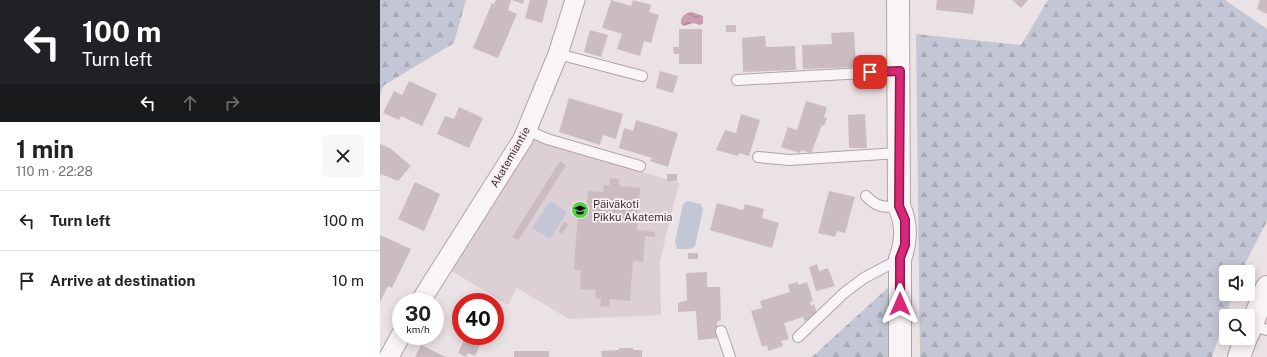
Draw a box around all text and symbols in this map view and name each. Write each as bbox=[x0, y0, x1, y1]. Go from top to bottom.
text: 100 m bbox=[82, 15, 161, 48]
icon: left bbox=[16, 16, 68, 68]
text: Turn left bbox=[82, 49, 152, 70]
pin bbox=[853, 55, 887, 89]
icon: arrive bbox=[859, 61, 881, 83]
icon: left bbox=[137, 92, 159, 114]
icon: ahead bbox=[179, 92, 201, 114]
icon: right bbox=[221, 92, 243, 114]
street label: Akatemiantie bbox=[488, 125, 532, 189]
text: 1 min bbox=[16, 135, 74, 163]
button: close bbox=[322, 135, 364, 177]
text: 110 m · 22:28 bbox=[16, 164, 93, 179]
place label: Päiväkoti Pikku Akatemia bbox=[593, 198, 672, 223]
school or university icon: Päiväkoti Pikku Akatemia bbox=[570, 200, 590, 220]
icon: left bbox=[16, 210, 38, 232]
text: Turn left bbox=[50, 212, 111, 229]
text: 100 m bbox=[323, 212, 364, 229]
map controls bbox=[1219, 265, 1255, 345]
button: sound bbox=[1219, 265, 1255, 301]
icon: arrive bbox=[16, 270, 38, 292]
text: Arrive at destination bbox=[50, 272, 195, 289]
text: 10 m bbox=[332, 272, 364, 289]
position arrow bbox=[879, 283, 921, 325]
speed limit sign: 40 bbox=[452, 293, 504, 345]
text: 30 bbox=[405, 302, 431, 326]
button: search bbox=[1219, 309, 1255, 345]
text: km/h bbox=[406, 323, 430, 335]

